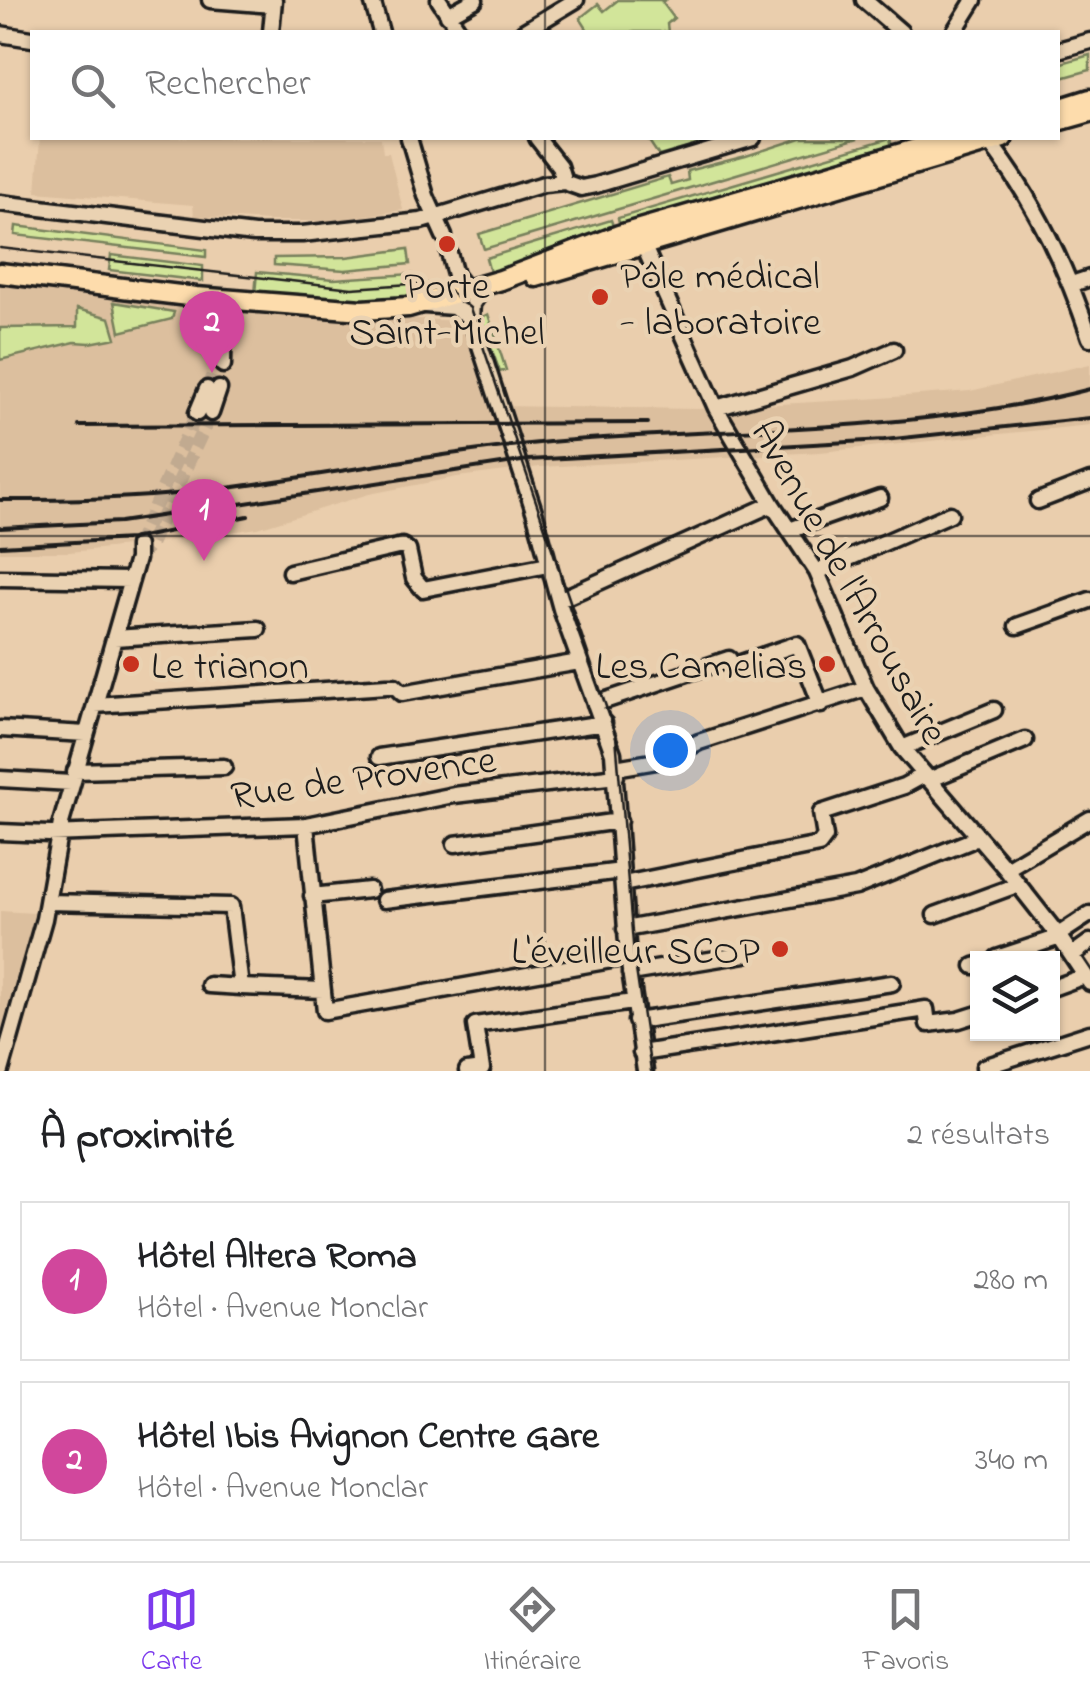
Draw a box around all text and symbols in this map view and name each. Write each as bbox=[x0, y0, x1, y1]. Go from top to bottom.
search box bbox=[30, 30, 1060, 140]
text: Rechercher bbox=[145, 57, 311, 113]
icon: search bbox=[65, 58, 120, 113]
marker: Porte Saint-Michel bbox=[436, 233, 458, 255]
place label: Pôle médical - laboratoire bbox=[620, 249, 821, 354]
place label: Porte Saint-Michel bbox=[349, 259, 545, 364]
marker: Pôle médical - laboratoire bbox=[589, 286, 611, 308]
pin: 2 bbox=[180, 290, 244, 373]
street label: Avenue de l'Arrousaire bbox=[733, 410, 961, 756]
pin: 1 bbox=[172, 478, 236, 561]
place label: Le trianon bbox=[151, 639, 309, 698]
place label: Les Camelias bbox=[596, 639, 807, 698]
marker: Le trianon bbox=[120, 653, 142, 675]
marker: Les Camelias bbox=[816, 653, 838, 675]
your location bbox=[645, 725, 696, 776]
street label: Rue de Provence bbox=[227, 733, 500, 828]
place label: L'éveilleur SCOP bbox=[511, 924, 760, 983]
marker: L'éveilleur SCOP bbox=[769, 938, 791, 960]
map controls bbox=[970, 951, 1060, 1041]
button: layers bbox=[970, 951, 1060, 1041]
text: À proximité bbox=[40, 1106, 234, 1167]
text: 2 résultats bbox=[907, 1113, 1050, 1160]
text: Hôtel Altera Roma bbox=[137, 1230, 417, 1286]
text: 1 bbox=[69, 1258, 80, 1305]
text: 280 m bbox=[973, 1258, 1048, 1305]
text: Hôtel · Avenue Monclar bbox=[137, 1286, 428, 1333]
text: Hôtel Ibis Avignon Centre Gare bbox=[137, 1410, 599, 1466]
text: 2 bbox=[67, 1438, 82, 1485]
text: 340 m bbox=[975, 1438, 1048, 1485]
text: Hôtel · Avenue Monclar bbox=[137, 1466, 428, 1513]
tab: Carte bbox=[141, 1582, 202, 1683]
tab: Itinéraire bbox=[484, 1582, 581, 1683]
tab: Favoris bbox=[863, 1582, 949, 1683]

